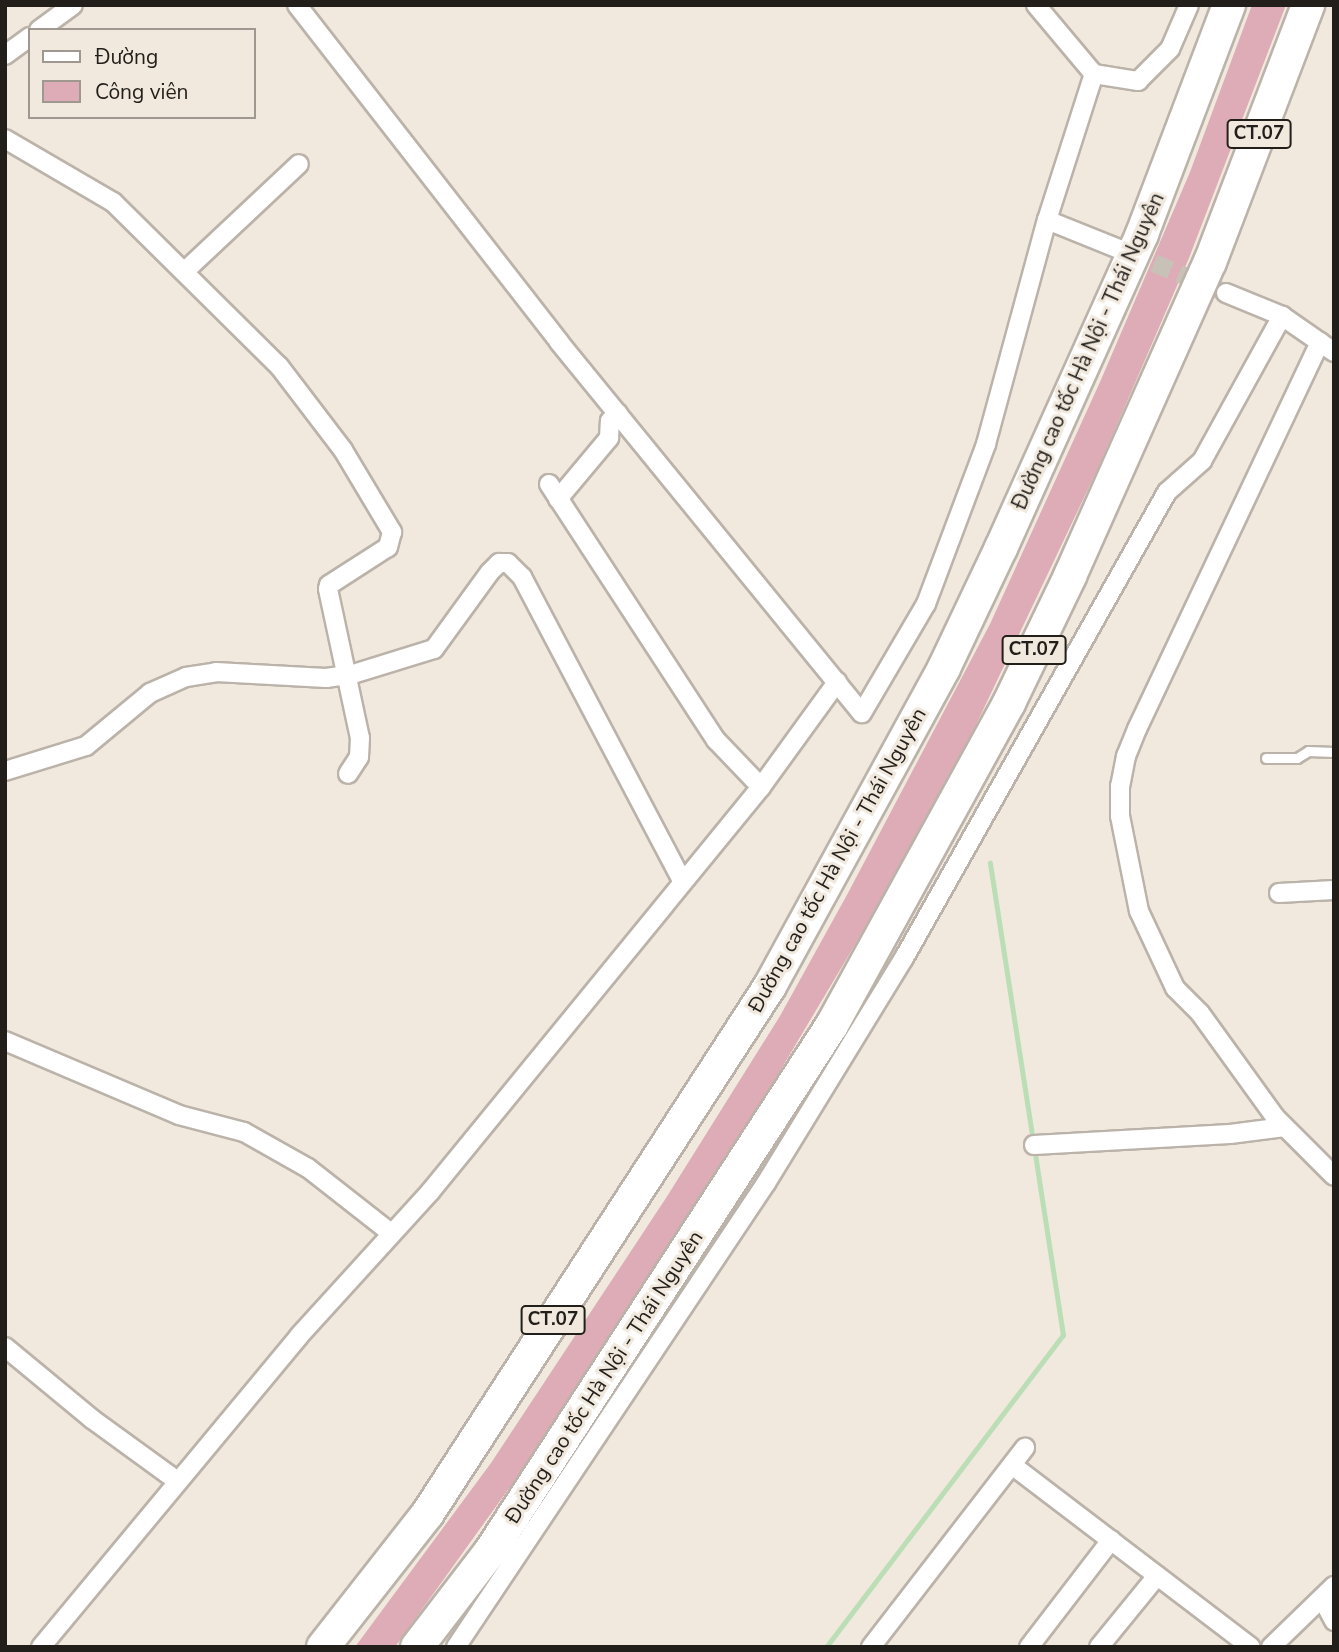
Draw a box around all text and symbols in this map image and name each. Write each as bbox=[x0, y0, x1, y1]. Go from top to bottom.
legend bbox=[28, 28, 256, 119]
text: Đường bbox=[95, 43, 158, 71]
text: Công viên bbox=[95, 78, 189, 106]
road number: CT.07 bbox=[1226, 118, 1292, 150]
street label: Đường cao tốc Hà Nội - Thái Nguyên bbox=[1006, 189, 1170, 513]
road number: CT.07 bbox=[1001, 635, 1067, 666]
street label: Đường cao tốc Hà Nội - Thái Nguyên bbox=[743, 703, 931, 1017]
street label: Đường cao tốc Hà Nội - Thái Nguyên bbox=[500, 1226, 708, 1528]
road number: CT.07 bbox=[520, 1304, 586, 1336]

